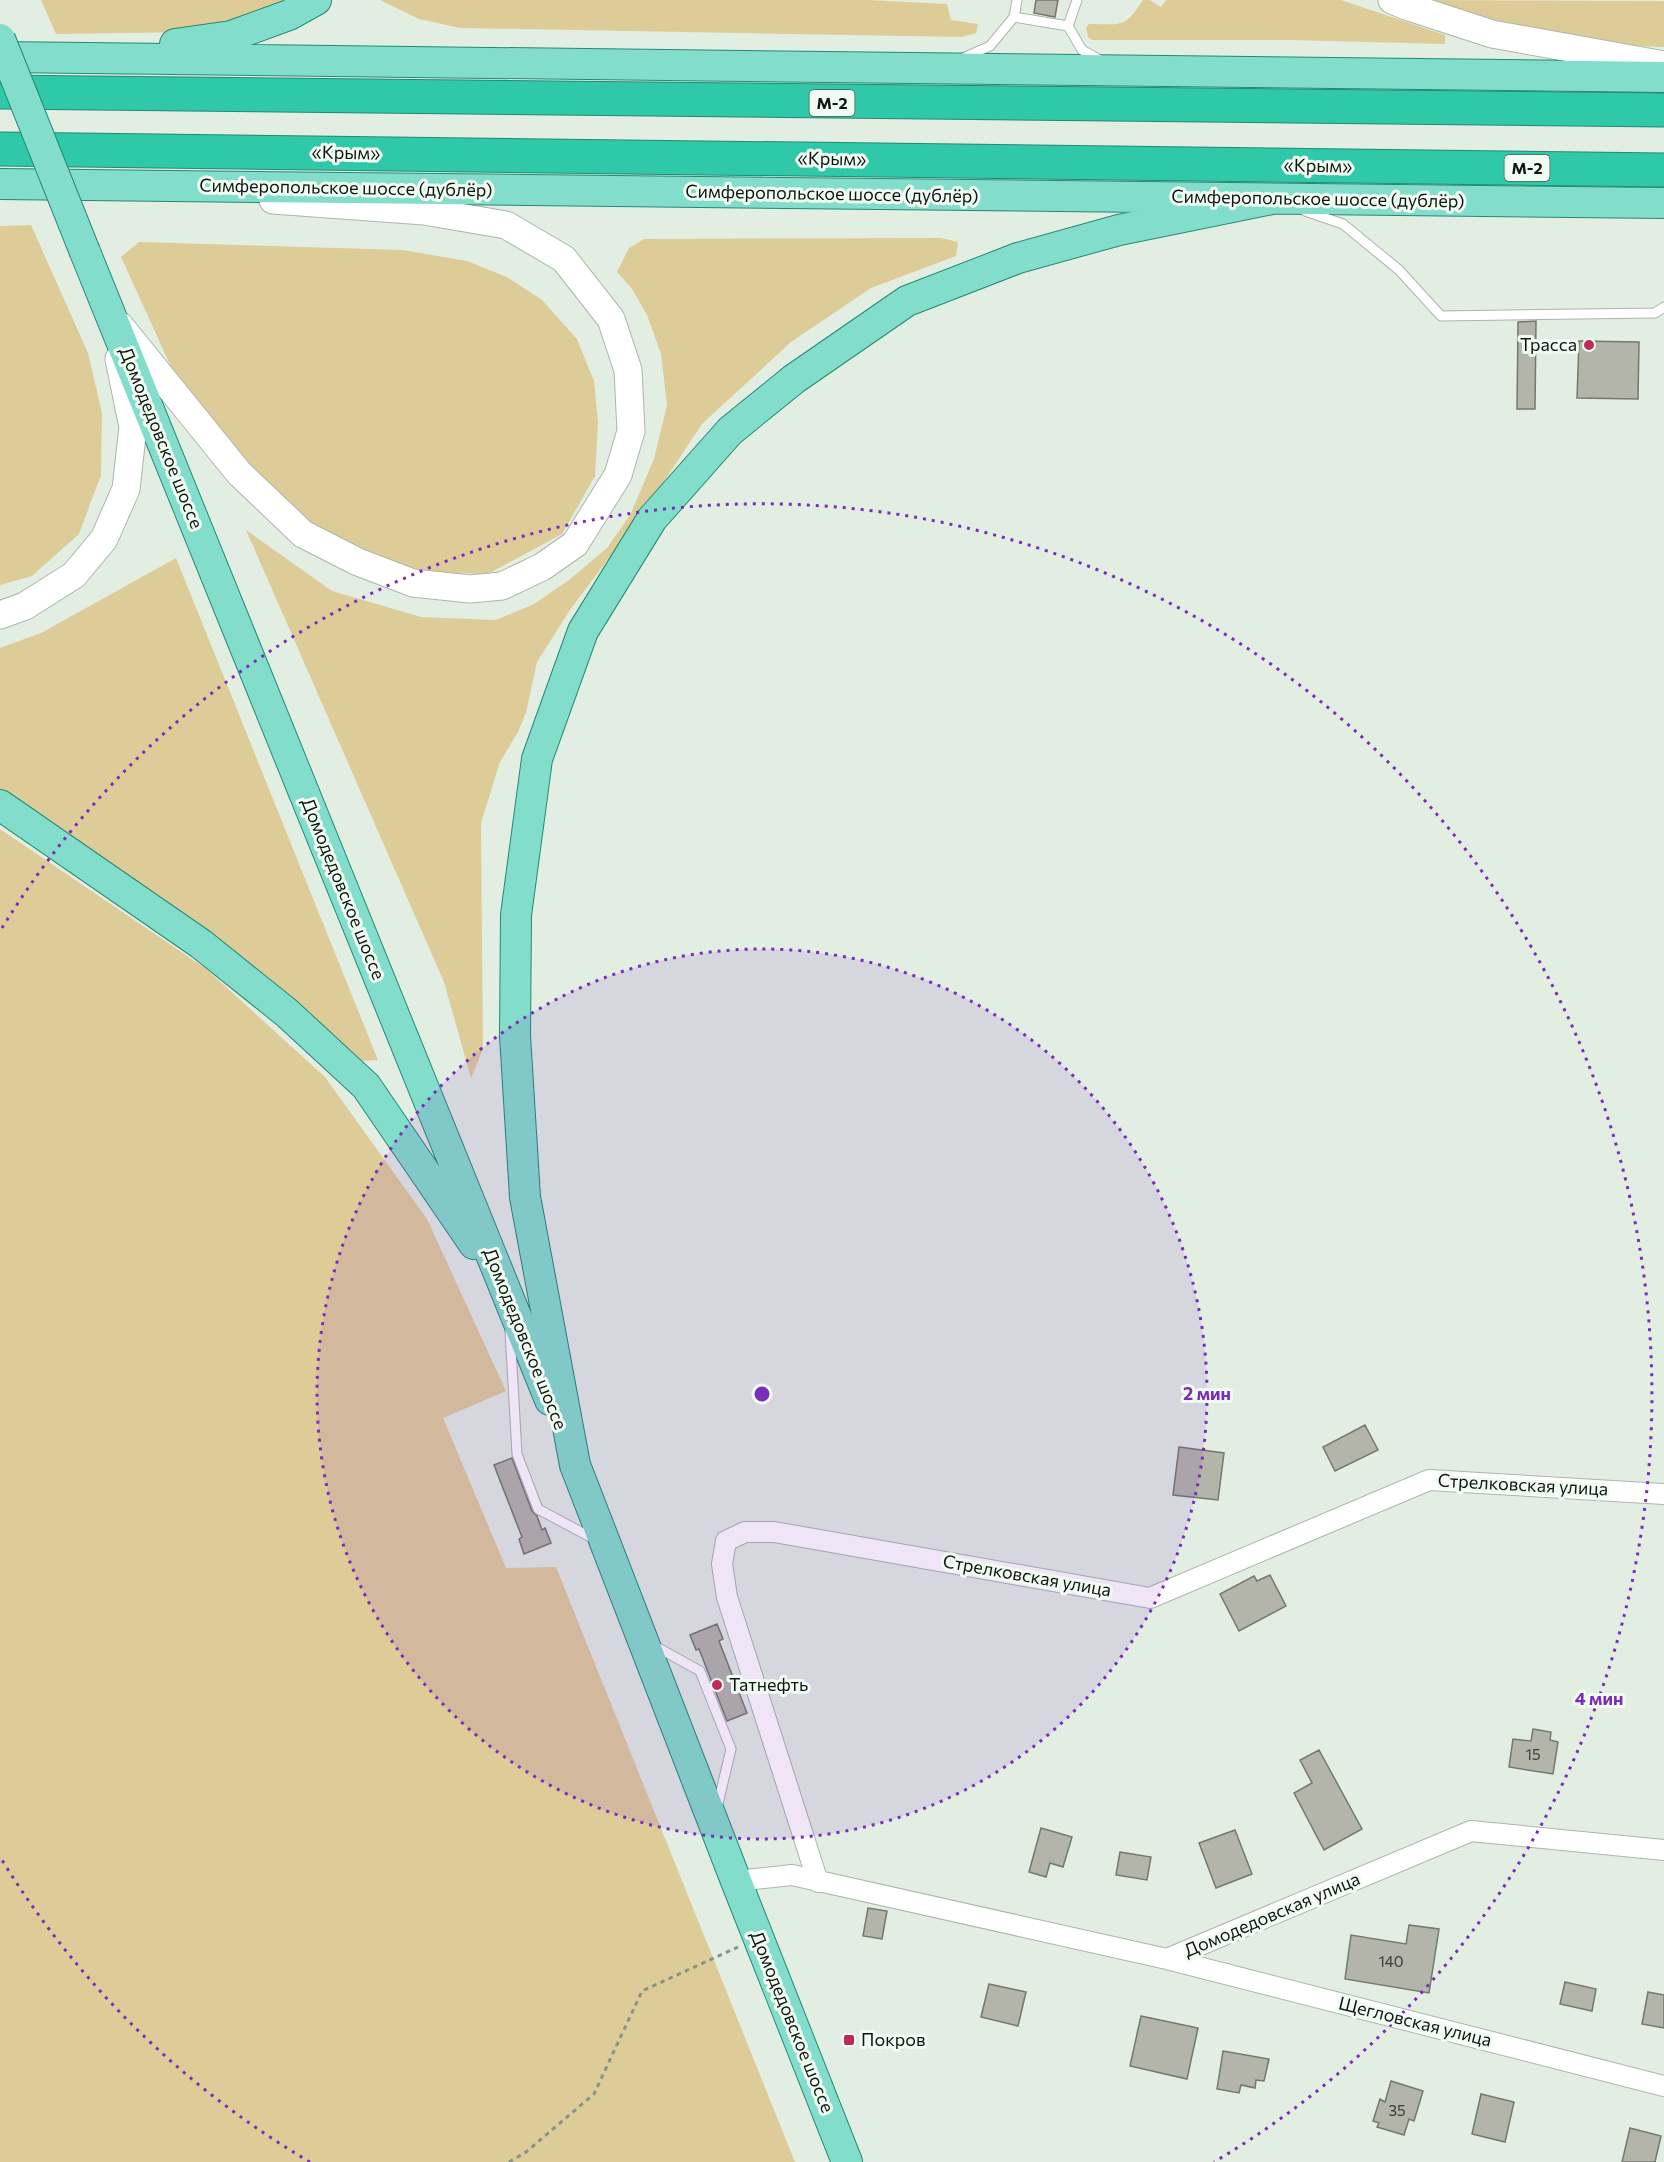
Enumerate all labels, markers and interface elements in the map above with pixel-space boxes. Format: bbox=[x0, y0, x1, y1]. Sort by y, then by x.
road number: М-2 bbox=[810, 90, 854, 116]
street label: «Крым» bbox=[311, 140, 381, 164]
street label: «Крым» bbox=[797, 146, 867, 170]
street label: «Крым» bbox=[1283, 153, 1353, 177]
road number: М-2 bbox=[1504, 155, 1550, 181]
street label: Симферопольское шоссе (дублёр) bbox=[199, 173, 493, 201]
street label: Симферопольское шоссе (дублёр) bbox=[685, 179, 979, 207]
street label: Симферопольское шоссе (дублёр) bbox=[1171, 184, 1465, 212]
place label: Трасса bbox=[1520, 333, 1577, 355]
marker: Трасса bbox=[1582, 338, 1596, 352]
street label: Домодедовское шоссе bbox=[115, 344, 208, 532]
street label: Домодедовское шоссе bbox=[297, 795, 390, 983]
street label: Домодедовское шоссе bbox=[479, 1245, 572, 1433]
text: 2 мин bbox=[1183, 1382, 1231, 1404]
centre of rings bbox=[752, 1384, 772, 1404]
street label: Стрелковская улица bbox=[1437, 1469, 1609, 1499]
street label: Стрелковская улица bbox=[941, 1549, 1113, 1601]
place label: Татнефть bbox=[729, 1673, 808, 1695]
marker: Татнефть bbox=[710, 1678, 724, 1692]
text: 4 мин bbox=[1575, 1687, 1623, 1709]
house number: 15 bbox=[1525, 1745, 1541, 1763]
street label: Домодедовская улица bbox=[1180, 1867, 1363, 1961]
street label: Домодедовское шоссе bbox=[746, 1928, 839, 2116]
house number: 140 bbox=[1378, 1952, 1404, 1970]
street label: Щегловская улица bbox=[1336, 1991, 1494, 2051]
place label: Покров bbox=[861, 2028, 926, 2050]
marker: Покров bbox=[842, 2033, 856, 2047]
house number: 35 bbox=[1388, 2101, 1406, 2119]

